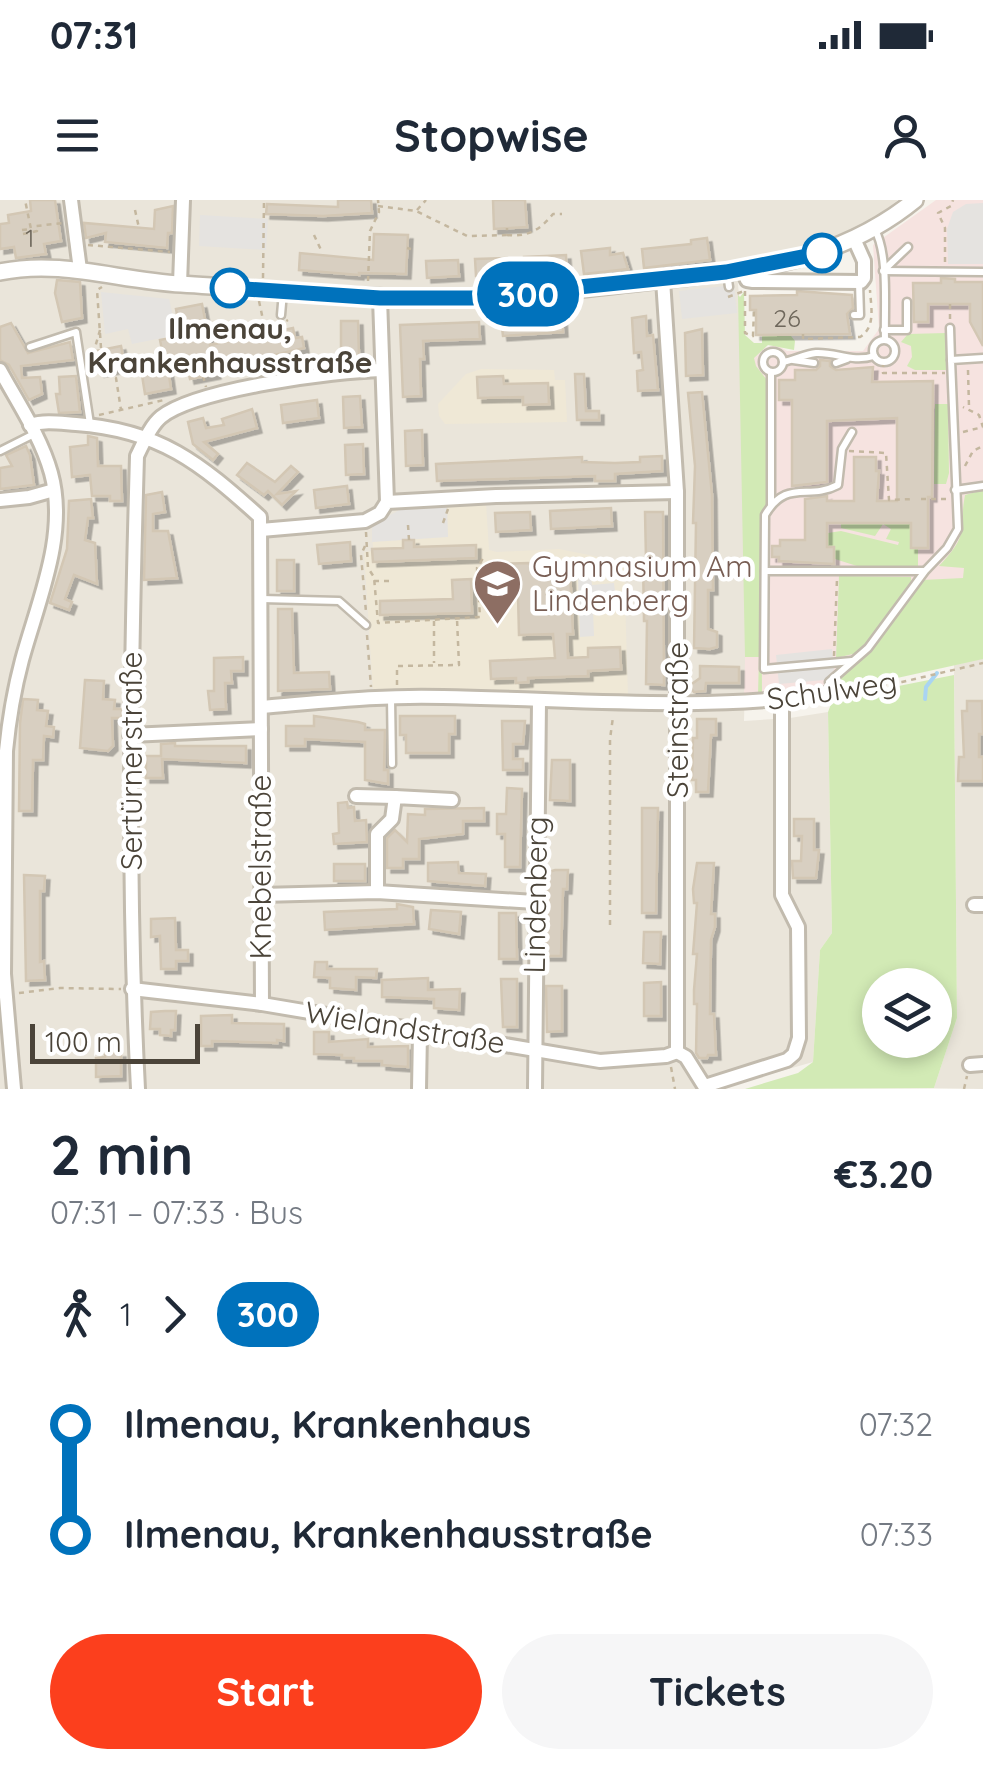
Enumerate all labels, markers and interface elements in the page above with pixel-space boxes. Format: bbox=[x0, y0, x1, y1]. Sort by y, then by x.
text: 07:31 bbox=[50, 11, 138, 59]
text: Stopwise bbox=[394, 107, 589, 163]
icon: menu bbox=[50, 108, 105, 163]
icon: person bbox=[878, 108, 933, 163]
house number: 1 bbox=[25, 222, 35, 253]
unlabelled marker bbox=[803, 234, 841, 272]
line badge: 300 bbox=[470, 262, 586, 326]
marker: Ilmenau, Krankenhausstraße bbox=[211, 269, 249, 307]
text: 300 bbox=[497, 272, 559, 316]
house number: 26 bbox=[773, 302, 801, 333]
place label: Ilmenau, Krankenhausstraße bbox=[88, 309, 372, 381]
place label: Gymnasium Am Lindenberg bbox=[532, 547, 753, 619]
school or university icon: Gymnasium Am Lindenberg bbox=[471, 558, 523, 626]
street label: Steinstraße bbox=[658, 642, 696, 798]
street label: Sertürnerstraße bbox=[112, 652, 150, 870]
street label: Schulweg bbox=[764, 662, 899, 718]
street label: Knebelstraße bbox=[241, 774, 279, 960]
street label: Lindenberg bbox=[515, 816, 555, 974]
map controls bbox=[862, 968, 952, 1058]
button: layers bbox=[862, 968, 952, 1058]
street label: Wielandstraße bbox=[303, 992, 508, 1062]
scale bar bbox=[30, 1019, 200, 1064]
text: 100 m bbox=[45, 1024, 122, 1059]
text: 2 min bbox=[50, 1120, 193, 1189]
text: €3.20 bbox=[834, 1150, 933, 1198]
text: 07:31 – 07:33 · Bus bbox=[50, 1192, 303, 1232]
icon: walk bbox=[50, 1287, 105, 1342]
icon: forward bbox=[147, 1287, 202, 1342]
text: 300 bbox=[237, 1292, 299, 1336]
text: 1 bbox=[120, 1294, 132, 1334]
text: Ilmenau, Krankenhaus bbox=[124, 1400, 531, 1448]
text: 07:32 bbox=[859, 1404, 933, 1444]
text: Ilmenau, Krankenhausstraße bbox=[124, 1510, 653, 1558]
text: 07:33 bbox=[860, 1514, 933, 1554]
button: Start bbox=[50, 1634, 482, 1749]
button: Tickets bbox=[502, 1634, 933, 1749]

